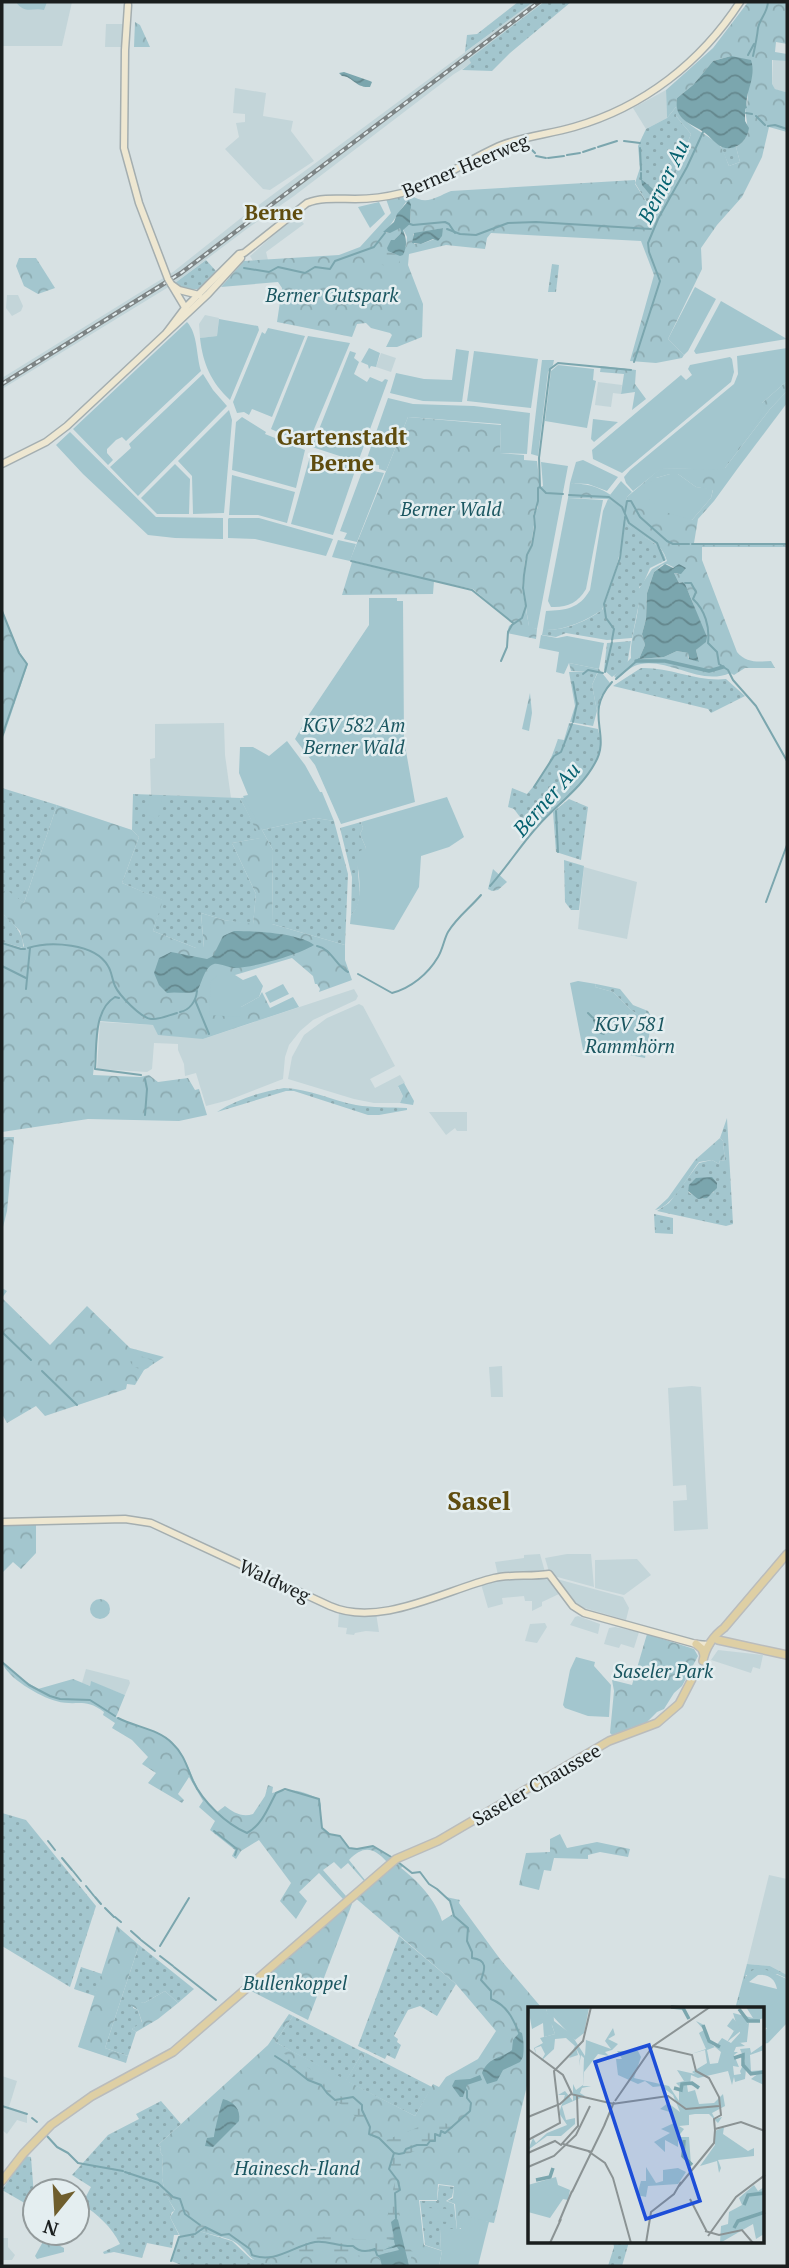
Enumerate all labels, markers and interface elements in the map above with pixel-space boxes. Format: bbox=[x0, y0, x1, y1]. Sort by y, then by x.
street label: Berner Heerweg bbox=[398, 127, 533, 203]
water label: Berner Au bbox=[630, 135, 695, 228]
district label: Berne bbox=[245, 198, 303, 226]
park label: Berner Gutspark bbox=[265, 282, 399, 307]
district label: Gartenstadt Berne bbox=[277, 421, 407, 478]
park label: Berner Wald bbox=[400, 496, 502, 521]
park label: KGV 582 Am Berner Wald bbox=[301, 712, 406, 759]
water label: Berner Au bbox=[505, 756, 586, 843]
park label: KGV 581 Rammhörn bbox=[584, 1011, 675, 1058]
district label: Sasel bbox=[447, 1483, 511, 1517]
street label: Waldweg bbox=[235, 1553, 315, 1608]
park label: Saseler Park bbox=[613, 1658, 714, 1683]
street label: Saseler Chaussee bbox=[467, 1737, 605, 1831]
park label: Bullenkoppel bbox=[242, 1970, 348, 1995]
inset map bbox=[528, 2007, 764, 2244]
park label: Hainesch-Iland bbox=[233, 2155, 360, 2180]
north arrow bbox=[21, 2177, 91, 2247]
text: N bbox=[39, 2214, 61, 2243]

